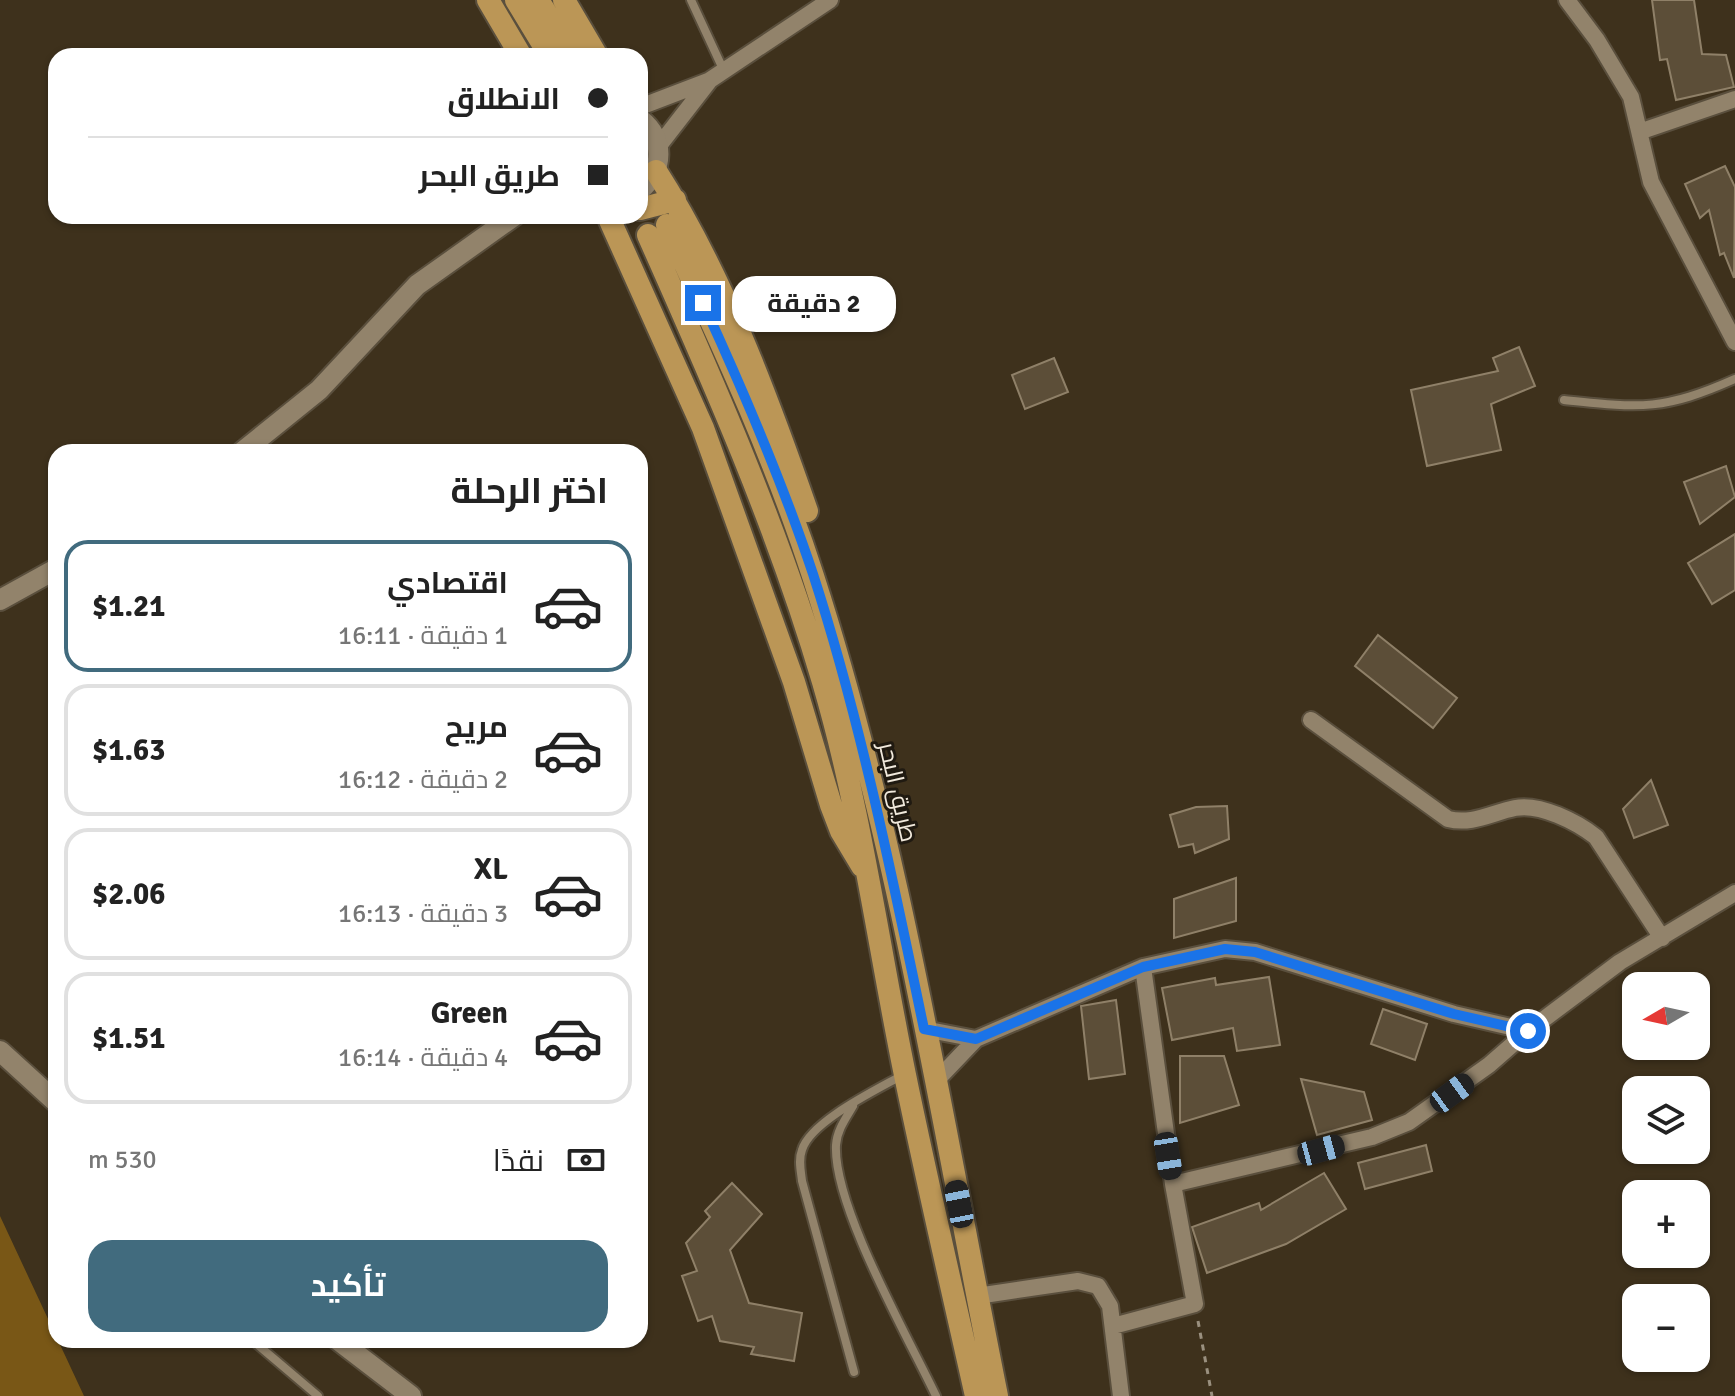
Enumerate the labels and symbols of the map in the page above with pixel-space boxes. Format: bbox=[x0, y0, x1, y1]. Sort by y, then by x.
callout: 2 دقيقة bbox=[731, 275, 895, 331]
route end bbox=[685, 285, 721, 321]
street label: طريق البحر bbox=[871, 737, 924, 845]
north arrow bbox=[1622, 972, 1710, 1060]
route start bbox=[1510, 1013, 1546, 1049]
car bbox=[1426, 1069, 1478, 1117]
car bbox=[1152, 1130, 1184, 1182]
car bbox=[1295, 1132, 1347, 1168]
car bbox=[943, 1178, 975, 1230]

